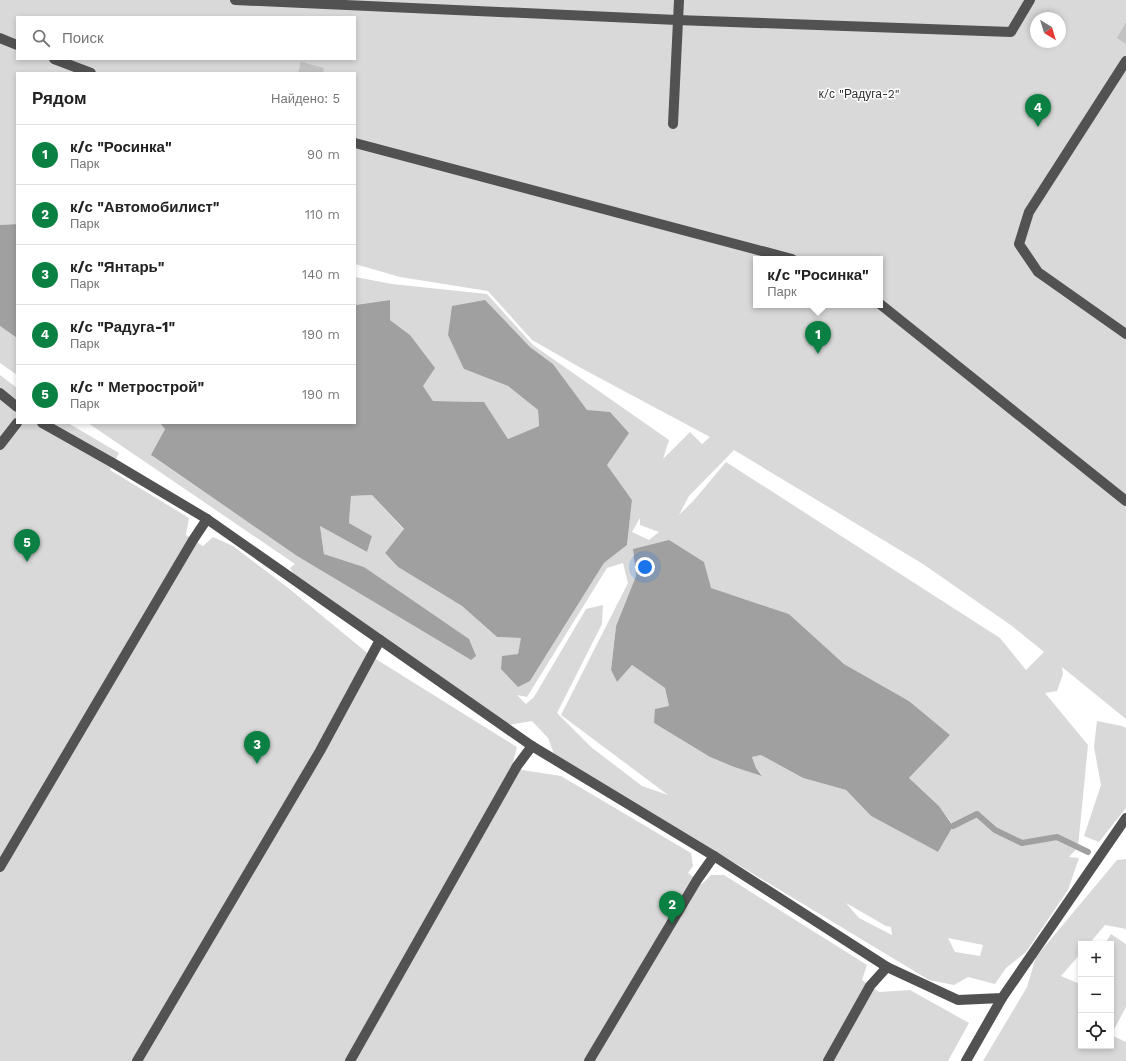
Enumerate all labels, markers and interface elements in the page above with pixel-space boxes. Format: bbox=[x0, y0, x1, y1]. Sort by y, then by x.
north arrow bbox=[1030, 12, 1066, 48]
search box bbox=[16, 16, 356, 60]
icon: search bbox=[30, 27, 52, 49]
text: Поиск bbox=[62, 29, 104, 47]
park label: к/с "Радуга-2" bbox=[819, 87, 900, 101]
text: Рядом bbox=[32, 88, 87, 108]
text: Найдено: 5 bbox=[271, 91, 340, 106]
pin: 4 bbox=[1025, 94, 1051, 127]
text: к/с "Росинка" bbox=[70, 138, 172, 156]
text: 1 bbox=[42, 147, 48, 162]
text: 90 m bbox=[307, 147, 340, 162]
text: Парк bbox=[70, 156, 100, 171]
text: к/с "Автомобилист" bbox=[70, 198, 220, 216]
text: 2 bbox=[41, 207, 49, 222]
text: 110 m bbox=[305, 207, 340, 222]
text: Парк bbox=[70, 216, 100, 231]
popup bbox=[753, 256, 883, 308]
text: к/с "Янтарь" bbox=[70, 258, 164, 276]
text: к/с "Росинка" bbox=[767, 266, 869, 284]
text: 3 bbox=[41, 267, 49, 282]
text: 140 m bbox=[302, 267, 340, 282]
text: Парк bbox=[70, 276, 100, 291]
text: Парк bbox=[767, 284, 797, 299]
text: к/с "Радуга-1" bbox=[70, 318, 175, 336]
pin: 1 bbox=[805, 321, 831, 354]
text: 4 bbox=[41, 327, 49, 342]
text: 190 m bbox=[302, 327, 340, 342]
text: Парк bbox=[70, 336, 100, 351]
text: к/с " Метрострой" bbox=[70, 378, 204, 396]
text: 5 bbox=[41, 387, 49, 402]
text: 190 m bbox=[302, 387, 340, 402]
text: Парк bbox=[70, 396, 100, 411]
pin: 5 bbox=[14, 529, 40, 562]
your location bbox=[635, 557, 655, 577]
pin: 3 bbox=[244, 731, 270, 764]
pin: 2 bbox=[659, 891, 685, 924]
map controls bbox=[1078, 941, 1114, 1049]
button: + bbox=[1078, 941, 1114, 977]
button: − bbox=[1078, 977, 1114, 1013]
button: locate bbox=[1078, 1013, 1114, 1049]

